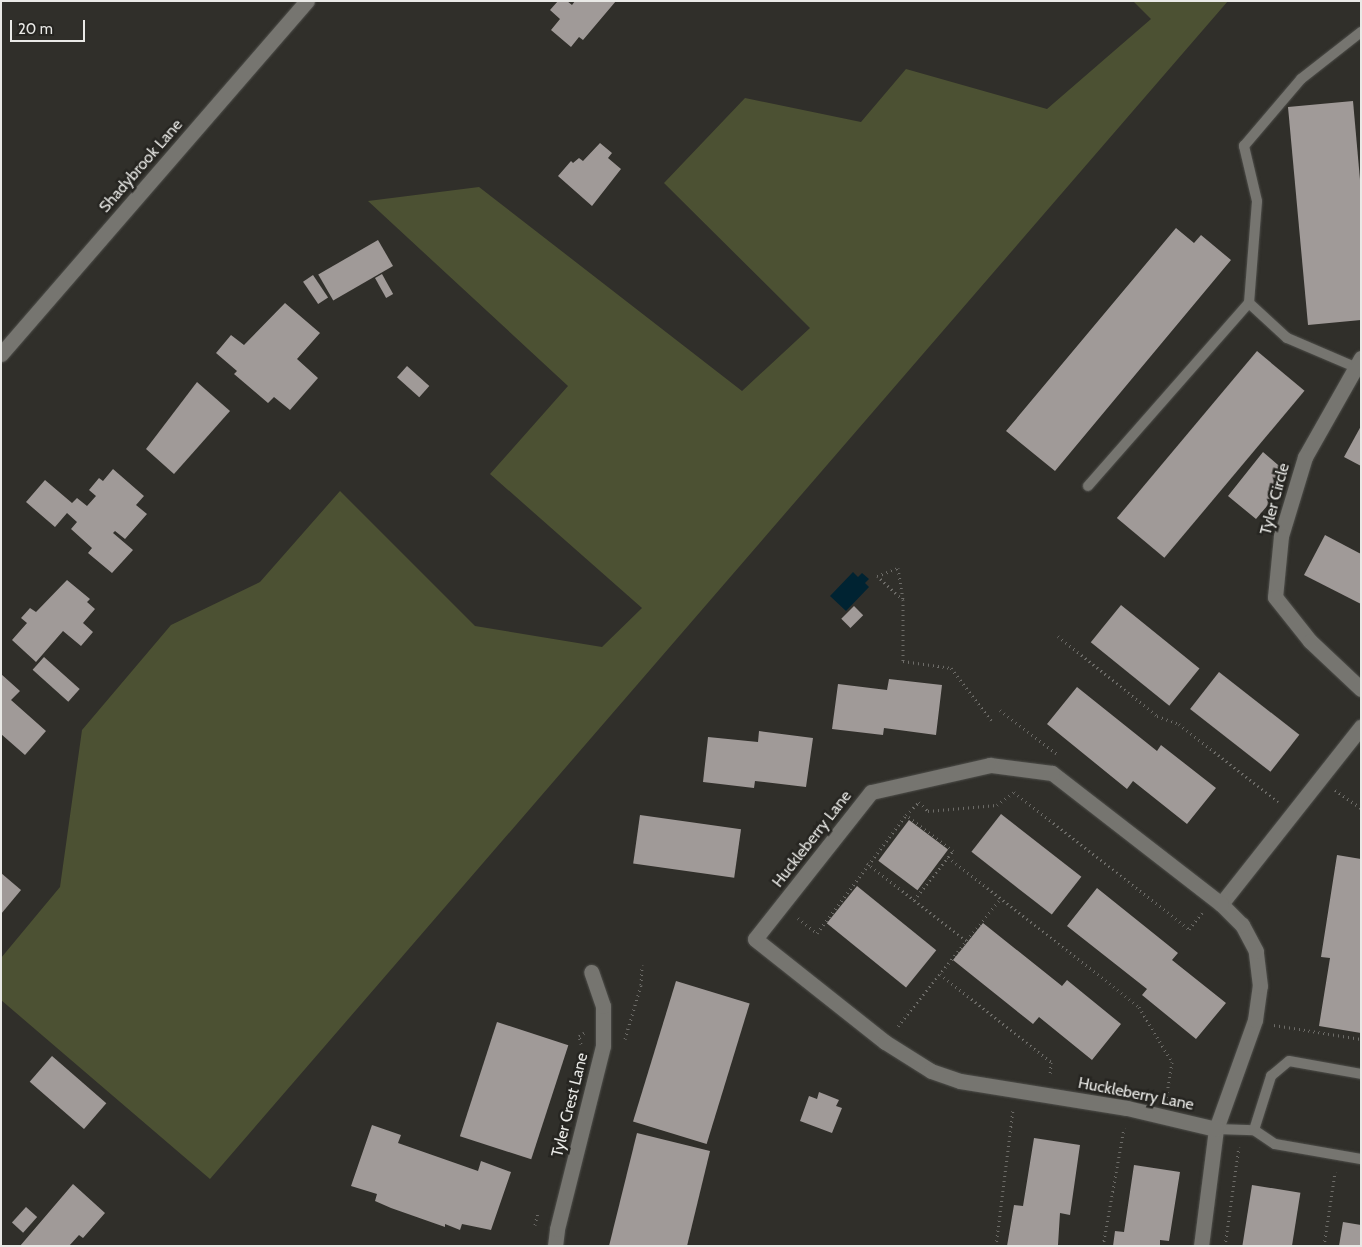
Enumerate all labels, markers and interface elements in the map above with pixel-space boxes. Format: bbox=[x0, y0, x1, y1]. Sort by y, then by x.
scale bar bbox=[12, 10, 88, 42]
text: 20 m bbox=[18, 20, 53, 38]
street label: Shadybrook Lane bbox=[95, 115, 187, 217]
street label: Tyler Circle bbox=[1256, 461, 1294, 537]
street label: Huckleberry Lane bbox=[768, 787, 856, 891]
street label: Tyler Crest Lane bbox=[548, 1051, 592, 1159]
street label: Huckleberry Lane bbox=[1076, 1073, 1196, 1115]

